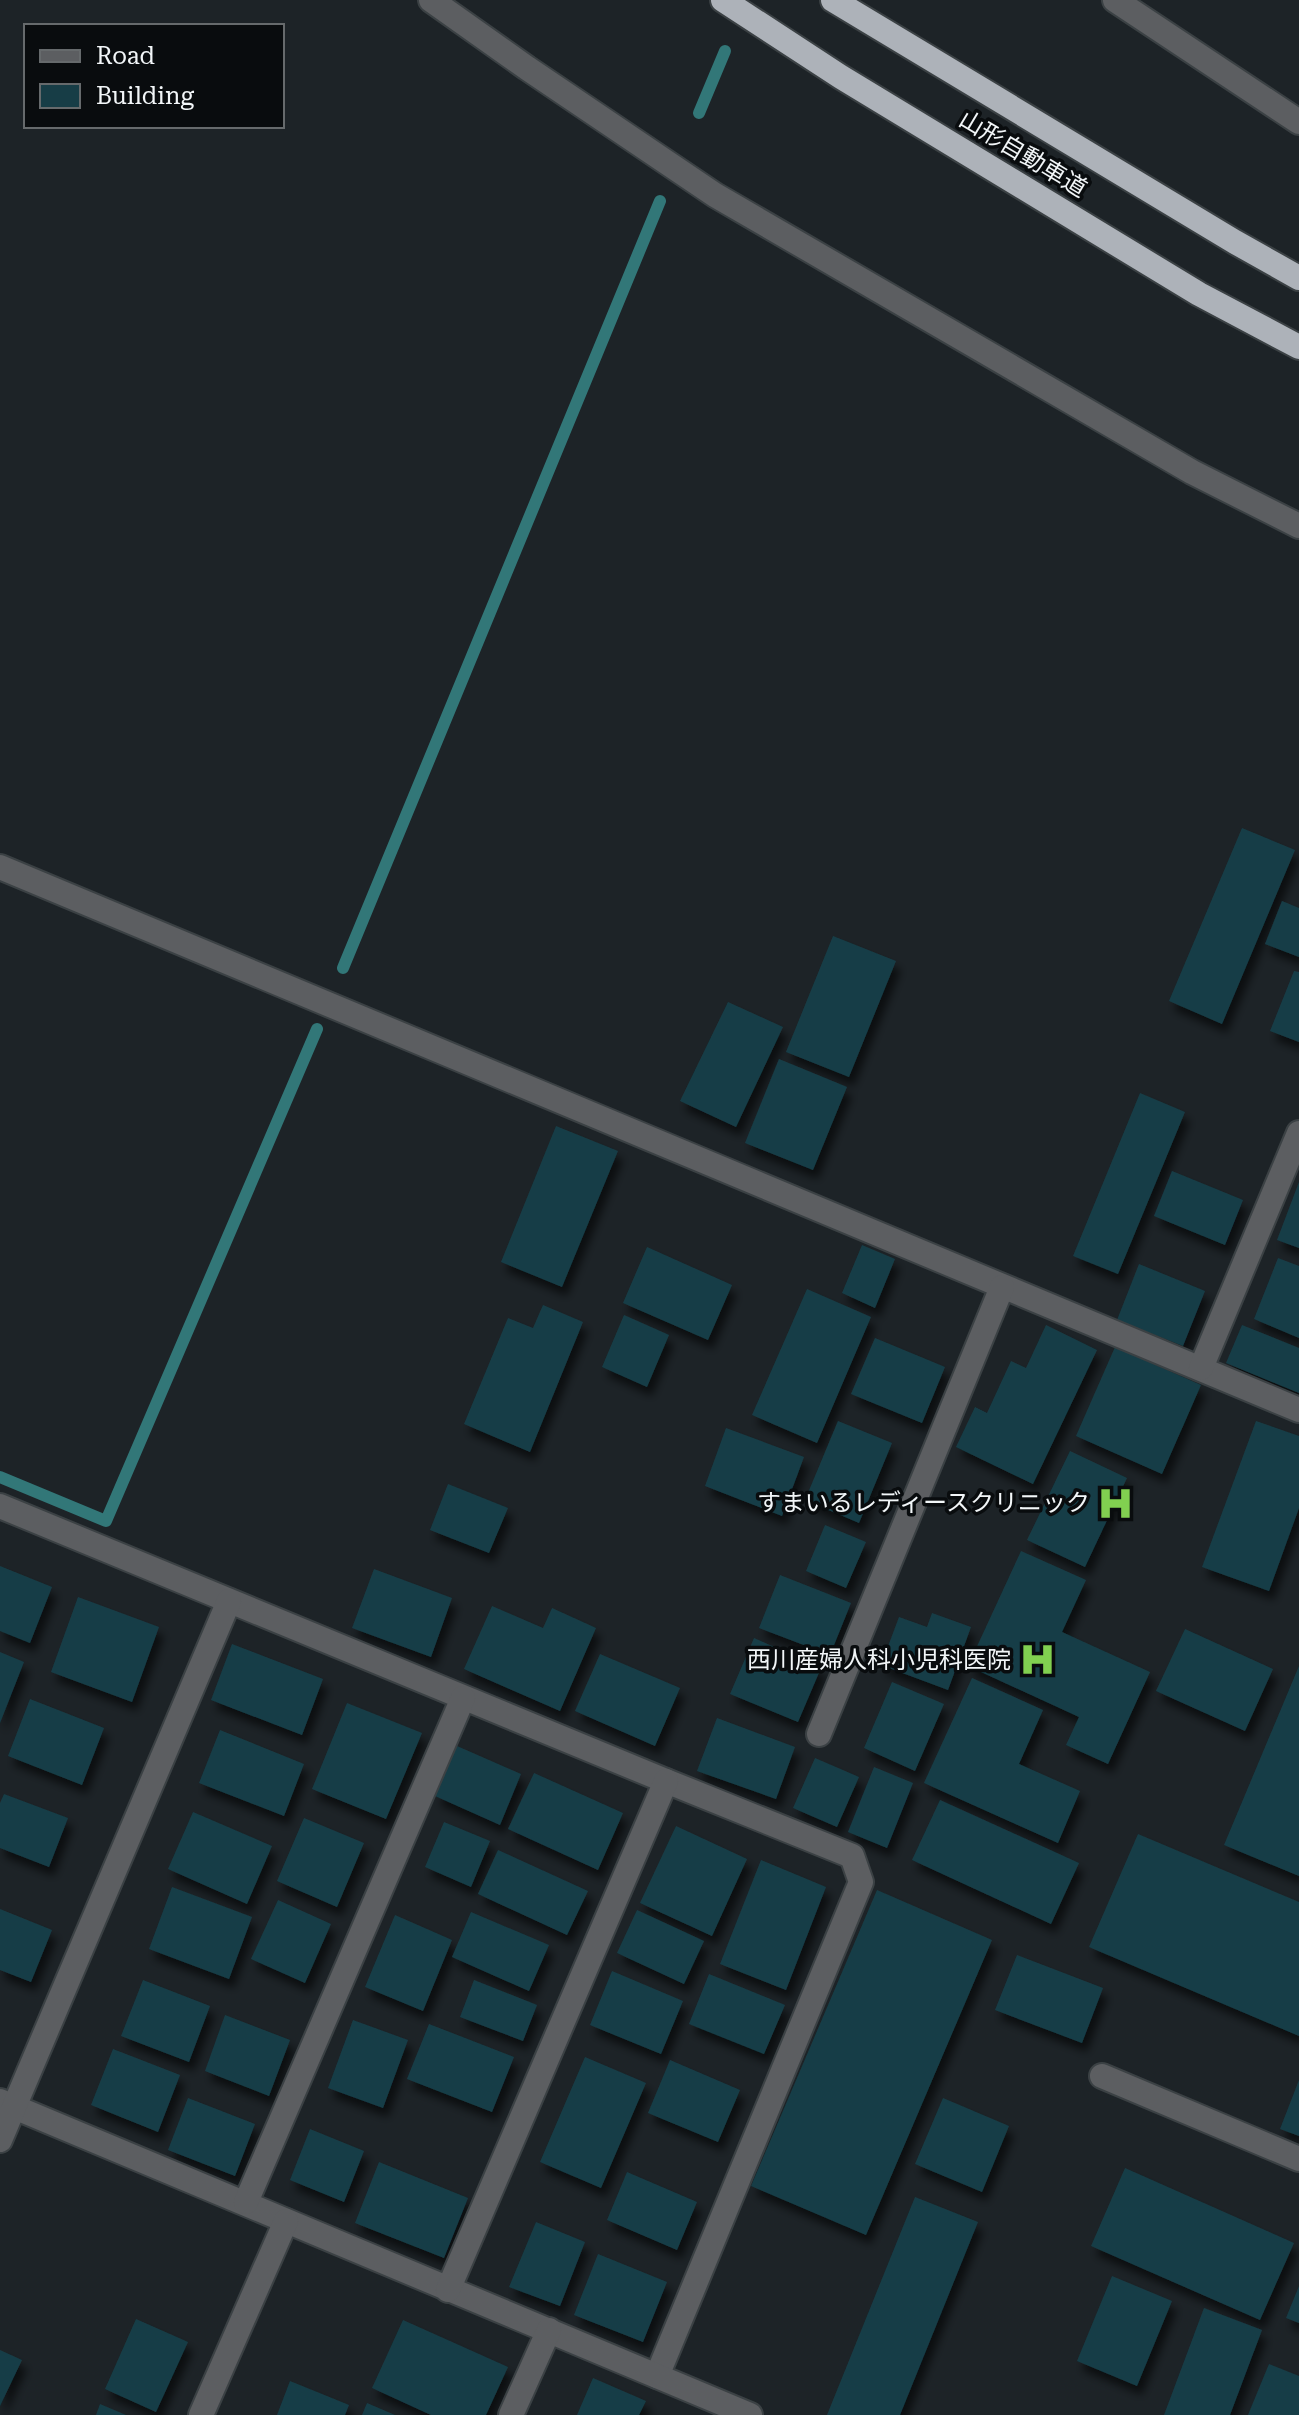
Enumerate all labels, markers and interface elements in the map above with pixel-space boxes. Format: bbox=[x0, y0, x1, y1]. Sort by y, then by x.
legend bbox=[24, 24, 284, 128]
text: Road bbox=[96, 42, 155, 70]
text: Building bbox=[96, 82, 194, 110]
street label: 山形自動車道 bbox=[954, 105, 1092, 203]
hospital icon: すまいるレディースクリニック bbox=[1097, 1484, 1135, 1522]
place label: すまいるレディースクリニック bbox=[757, 1489, 1090, 1517]
hospital icon: 西川産婦人科小児科医院 bbox=[1018, 1641, 1056, 1679]
place label: 西川産婦人科小児科医院 bbox=[747, 1646, 1011, 1674]

